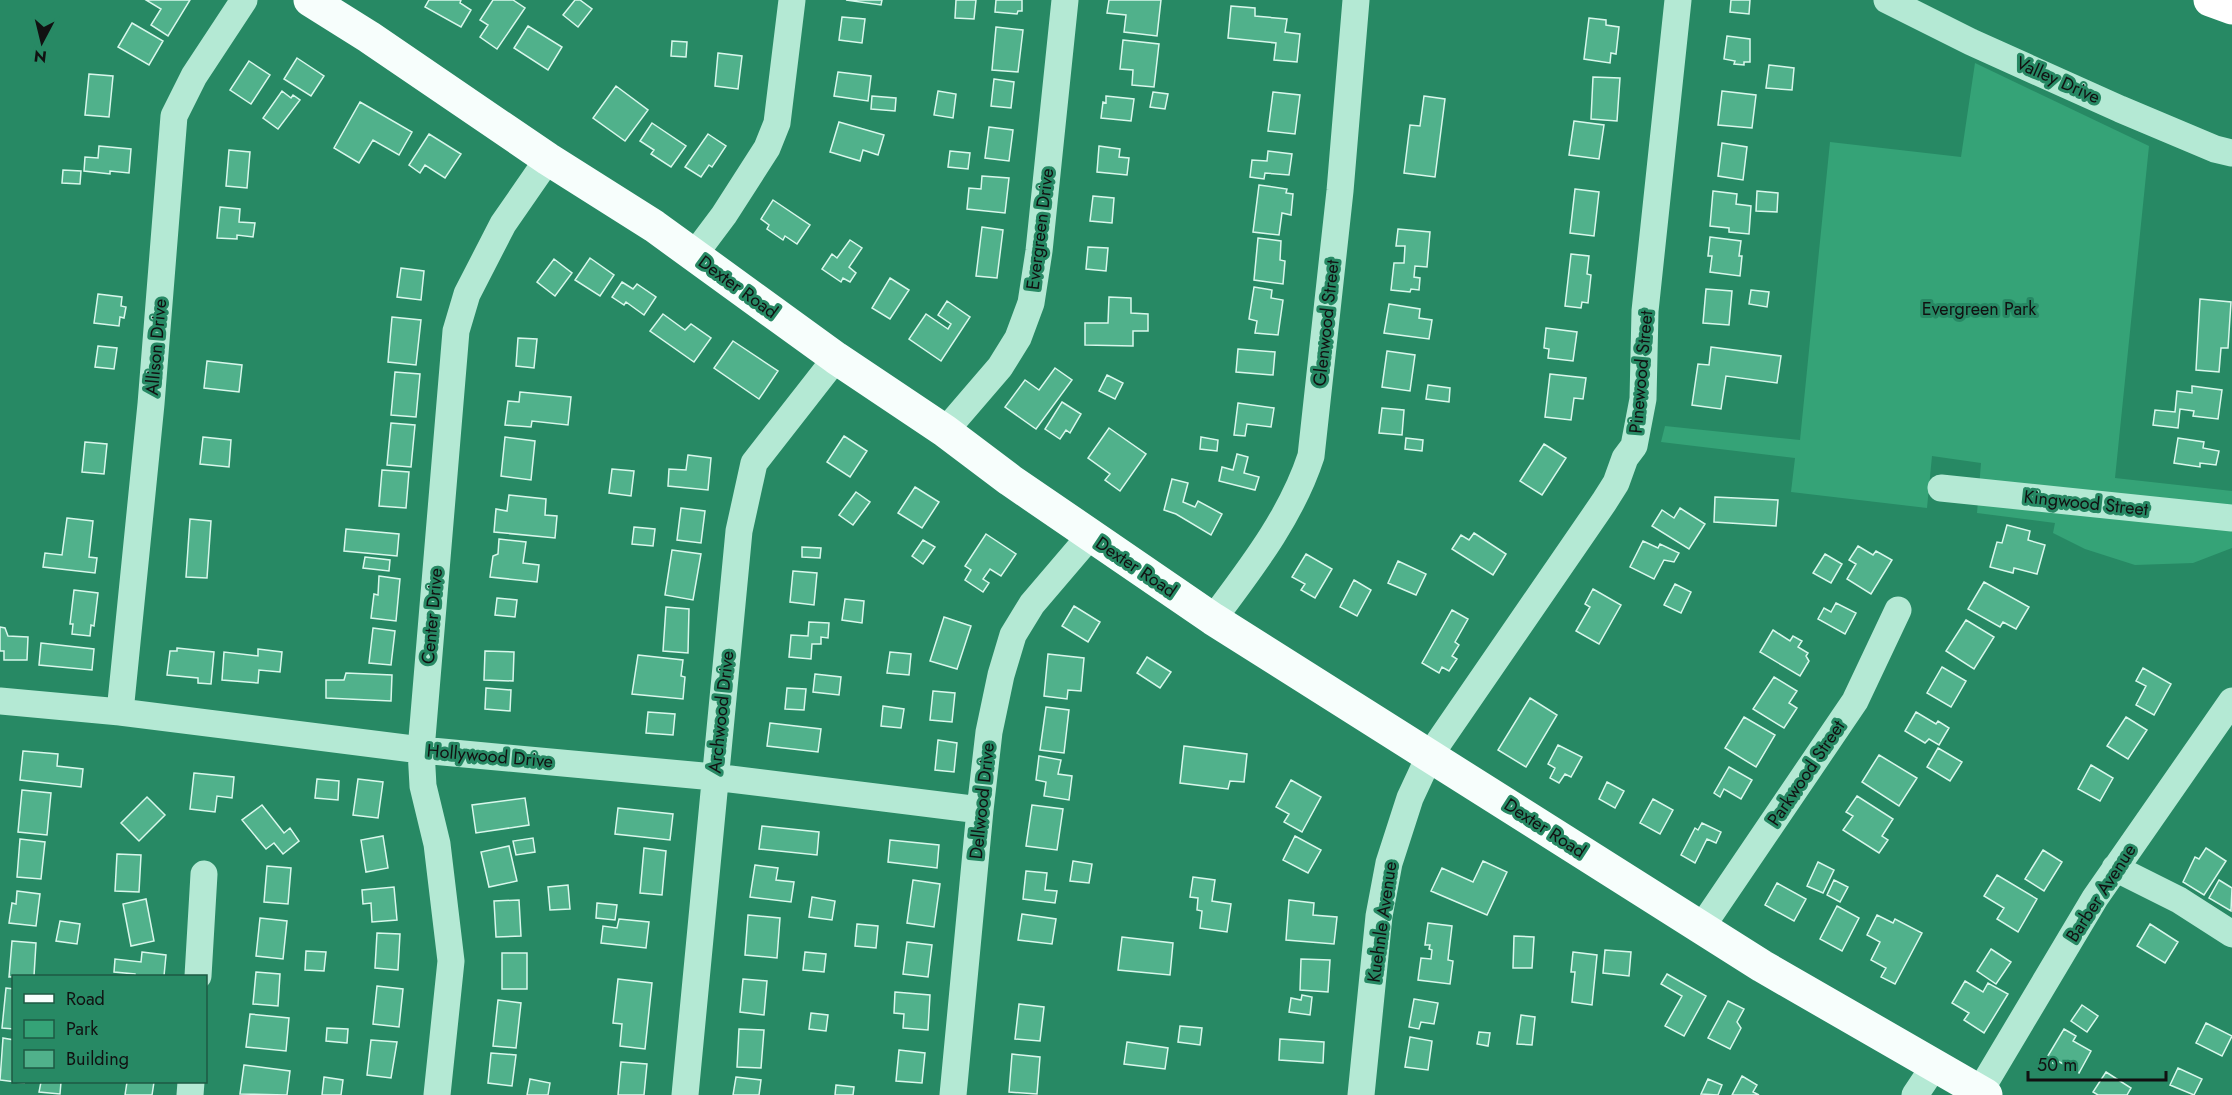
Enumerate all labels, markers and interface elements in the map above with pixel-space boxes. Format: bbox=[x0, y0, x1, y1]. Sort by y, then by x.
north arrow bbox=[12, 12, 72, 72]
text: N bbox=[33, 44, 48, 69]
street label: Valley Drive bbox=[2012, 50, 2104, 110]
street label: Evergreen Drive bbox=[1020, 167, 1060, 291]
street label: Dexter Road bbox=[693, 249, 783, 325]
street label: Glenwood Street bbox=[1306, 258, 1346, 387]
park label: Evergreen Park bbox=[1922, 296, 2036, 322]
street label: Allison Drive bbox=[139, 298, 173, 396]
street label: Pinewood Street bbox=[1623, 309, 1659, 435]
street label: Kingwood Street bbox=[2023, 484, 2150, 523]
street label: Dexter Road bbox=[1090, 530, 1182, 604]
street label: Center Drive bbox=[415, 567, 449, 665]
street label: Archwood Drive bbox=[702, 649, 740, 775]
street label: Parkwood Street bbox=[1761, 714, 1851, 831]
street label: Hollywood Drive bbox=[426, 738, 554, 774]
street label: Dellwood Drive bbox=[963, 741, 1001, 861]
street label: Dexter Road bbox=[1499, 792, 1591, 864]
street label: Barber Avenue bbox=[2060, 839, 2142, 947]
street label: Kuehnle Avenue bbox=[1361, 860, 1403, 984]
legend bbox=[12, 975, 207, 1083]
text: Road bbox=[66, 986, 105, 1012]
text: Park bbox=[66, 1016, 98, 1042]
scale bar bbox=[2028, 1044, 2166, 1082]
text: Building bbox=[66, 1046, 129, 1072]
text: 50 m bbox=[2037, 1052, 2077, 1078]

